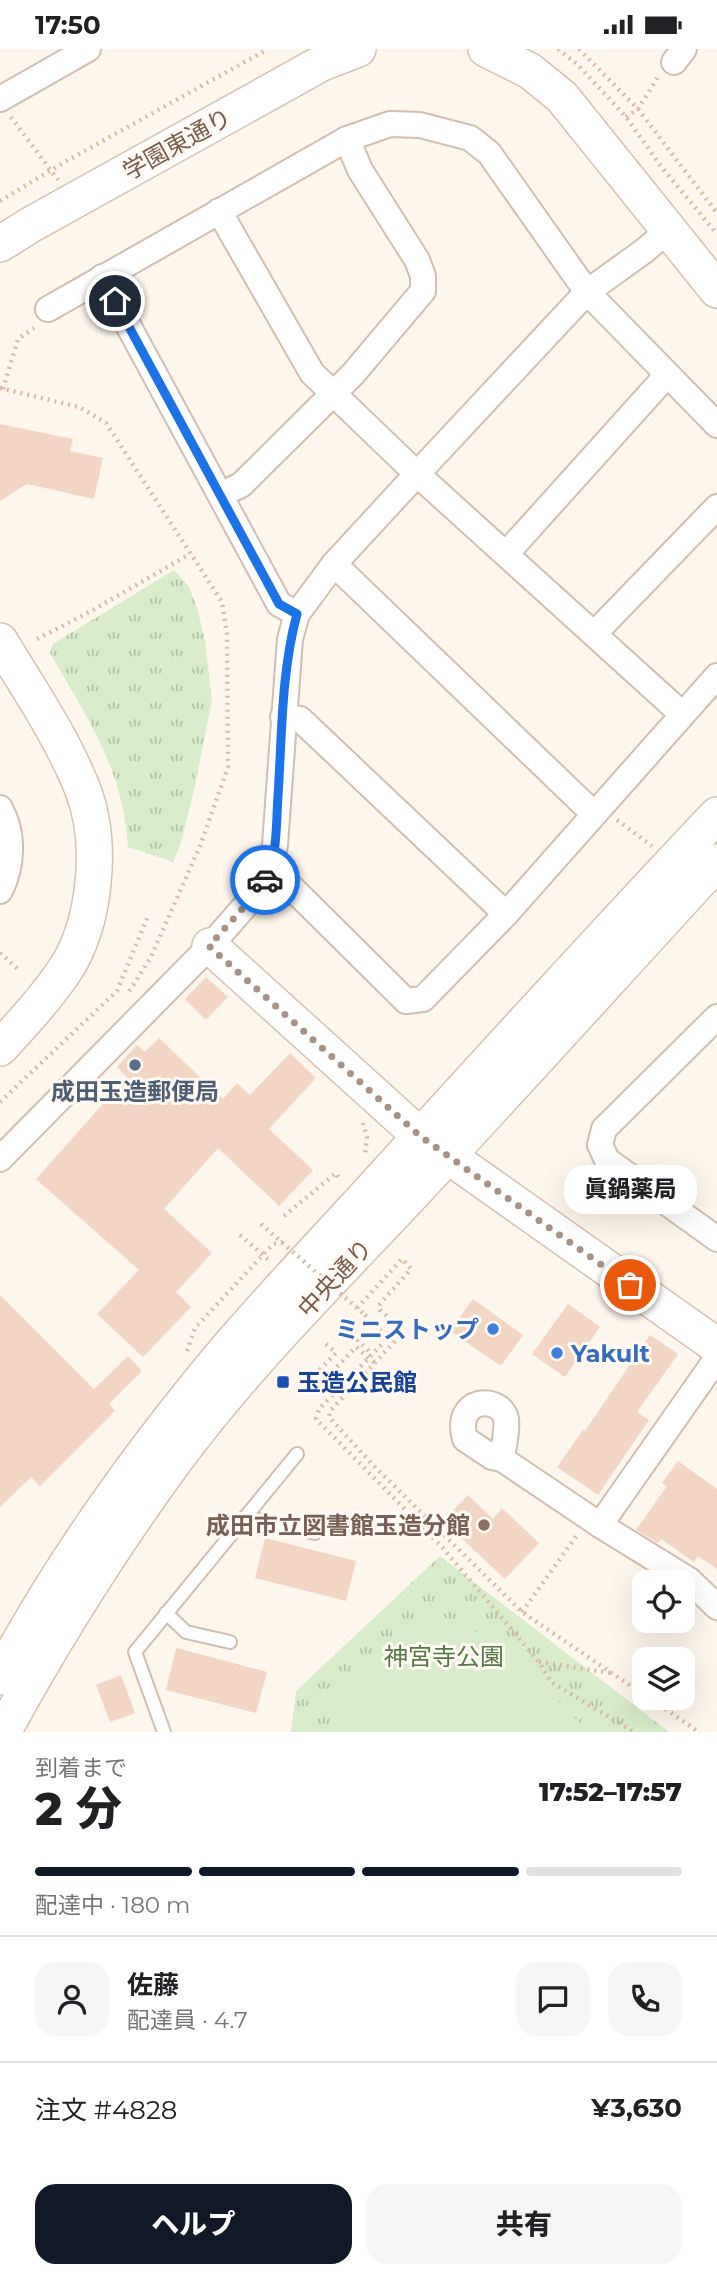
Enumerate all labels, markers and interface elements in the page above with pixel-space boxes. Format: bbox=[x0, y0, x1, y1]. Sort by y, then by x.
text: 17:50 bbox=[35, 9, 101, 41]
street label: 学園東通り bbox=[117, 102, 237, 186]
pin bbox=[85, 271, 145, 331]
icon: home bbox=[96, 282, 134, 320]
courier bbox=[230, 845, 300, 915]
icon: car bbox=[246, 861, 284, 899]
marker: 成田玉造郵便局 bbox=[127, 1057, 143, 1073]
place label: 成田玉造郵便局 bbox=[51, 1077, 219, 1106]
callout: 眞鍋薬局 bbox=[564, 1166, 696, 1215]
text: 眞鍋薬局 bbox=[585, 1175, 677, 1203]
street label: 中央通り bbox=[292, 1233, 378, 1323]
pin bbox=[600, 1255, 660, 1315]
icon: bag bbox=[611, 1266, 649, 1304]
place label: ミニストップ bbox=[335, 1315, 479, 1344]
marker: ミニストップ bbox=[485, 1321, 501, 1337]
place label: Yakult bbox=[570, 1339, 651, 1368]
marker: Yakult bbox=[549, 1345, 565, 1361]
place label: 玉造公民館 bbox=[297, 1368, 417, 1397]
marker: 玉造公民館 bbox=[275, 1374, 291, 1390]
place label: 成田市立図書館玉造分館 bbox=[206, 1511, 470, 1540]
marker: 成田市立図書館玉造分館 bbox=[476, 1517, 492, 1533]
map controls bbox=[632, 1570, 695, 1710]
button: locate bbox=[632, 1570, 695, 1633]
park label: 神宮寺公園 bbox=[384, 1642, 504, 1671]
button: layers bbox=[632, 1647, 695, 1710]
text: 到着まで bbox=[35, 1754, 127, 1782]
text: 17:52–17:57 bbox=[539, 1776, 682, 1808]
text: 2 分 bbox=[35, 1780, 122, 1837]
text: 配達中 · 180 m bbox=[35, 1891, 190, 1919]
button: person bbox=[35, 1962, 109, 2036]
button: chat bbox=[516, 1962, 590, 2036]
button: phone bbox=[608, 1962, 682, 2036]
text: 佐藤 bbox=[127, 1969, 179, 2001]
text: 配達員 · 4.7 bbox=[127, 2006, 248, 2034]
text: ¥3,630 bbox=[591, 2092, 682, 2124]
text: 注文 #4828 bbox=[35, 2094, 177, 2126]
button: ヘルプ bbox=[35, 2184, 352, 2264]
button: 共有 bbox=[366, 2184, 682, 2264]

